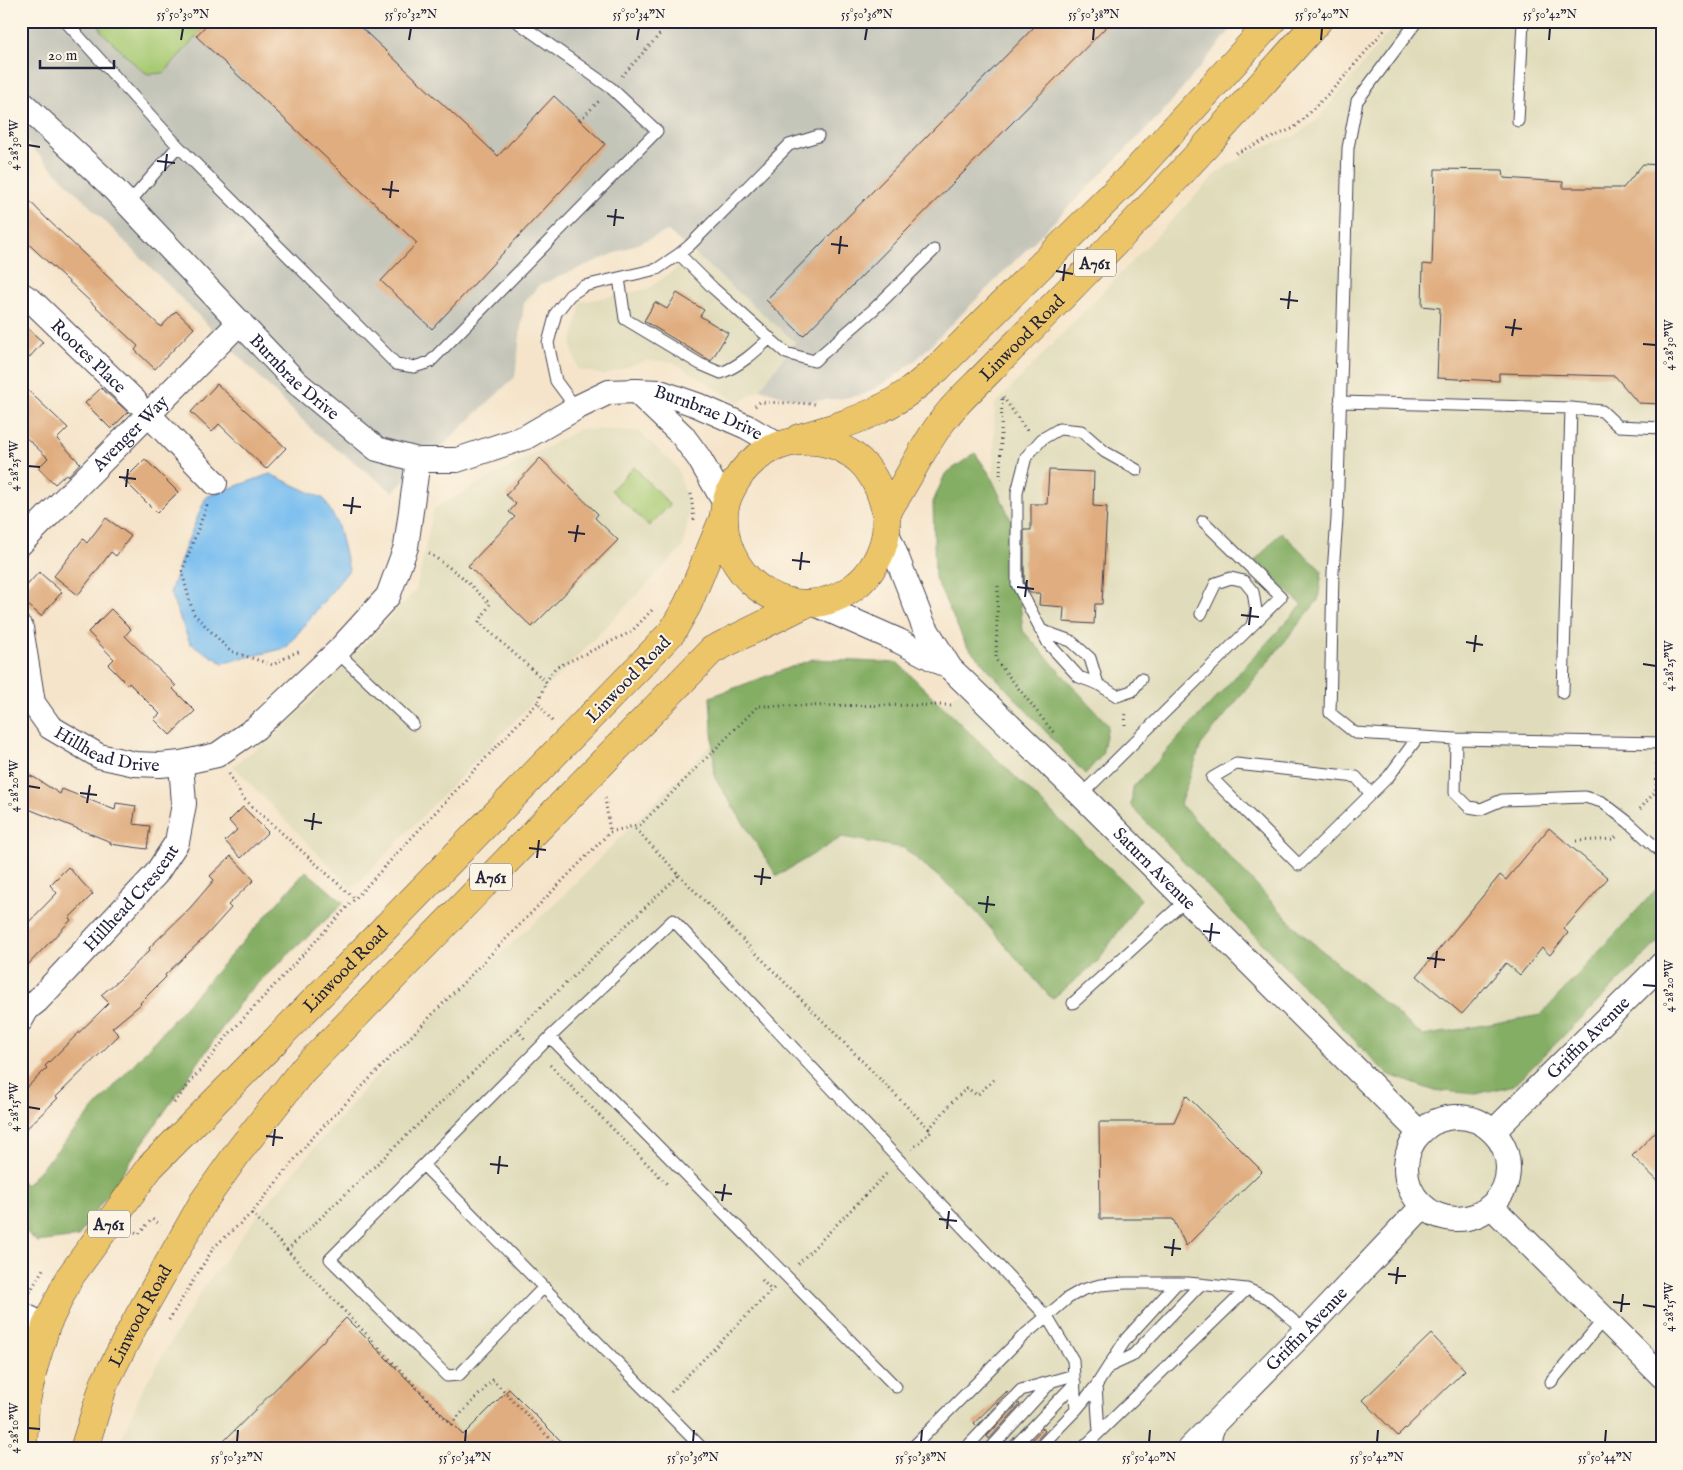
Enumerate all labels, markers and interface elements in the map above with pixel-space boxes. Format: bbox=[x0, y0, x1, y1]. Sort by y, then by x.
text: 55°50'30"N bbox=[157, 7, 210, 22]
text: 55°50'32"N bbox=[385, 7, 438, 22]
text: 55°50'34"N bbox=[613, 7, 666, 22]
text: 55°50'36"N bbox=[841, 7, 894, 22]
text: 55°50'38"N bbox=[1068, 7, 1120, 22]
text: 55°50'40"N bbox=[1295, 7, 1350, 22]
text: 55°50'42"N bbox=[1523, 7, 1578, 22]
scale bar bbox=[40, 38, 114, 70]
text: 20 m bbox=[48, 46, 78, 65]
text: 4°28'30"W bbox=[7, 119, 22, 171]
road number: A761 bbox=[1074, 250, 1116, 276]
street label: Linwood Road bbox=[975, 290, 1071, 387]
street label: Rootes Place bbox=[45, 315, 130, 399]
text: 4°28'30"W bbox=[1662, 319, 1677, 371]
street label: Burnbrae Drive bbox=[244, 330, 343, 426]
street label: Burnbrae Drive bbox=[651, 381, 766, 447]
street label: Avenger Way bbox=[88, 391, 174, 478]
text: 4°28'25"W bbox=[7, 440, 22, 491]
street label: Linwood Road bbox=[582, 631, 677, 728]
text: 4°28'25"W bbox=[1662, 640, 1677, 691]
street label: Hillhead Drive bbox=[49, 722, 160, 778]
text: 4°28'20"W bbox=[7, 759, 22, 812]
street label: Saturn Avenue bbox=[1107, 823, 1200, 916]
street label: Hillhead Crescent bbox=[79, 841, 185, 957]
road number: A761 bbox=[470, 864, 512, 890]
street label: Linwood Road bbox=[299, 921, 394, 1018]
text: 4°28'20"W bbox=[1662, 959, 1677, 1012]
street label: Griffin Avenue bbox=[1543, 992, 1636, 1085]
text: 4°28'15"W bbox=[7, 1082, 22, 1132]
road number: A761 bbox=[88, 1210, 130, 1238]
street label: Linwood Road bbox=[105, 1261, 178, 1371]
text: 4°28'15"W bbox=[1662, 1282, 1677, 1332]
street label: Griffin Avenue bbox=[1262, 1283, 1353, 1377]
text: 4°28'10"W bbox=[7, 1402, 22, 1454]
text: 55°50'32"N bbox=[211, 1450, 264, 1465]
text: 55°50'34"N bbox=[439, 1450, 492, 1465]
text: 55°50'36"N bbox=[667, 1450, 720, 1465]
text: 55°50'38"N bbox=[895, 1450, 947, 1465]
text: 55°50'40"N bbox=[1122, 1450, 1177, 1465]
text: 55°50'42"N bbox=[1350, 1450, 1405, 1465]
text: 55°50'44"N bbox=[1578, 1450, 1633, 1465]

